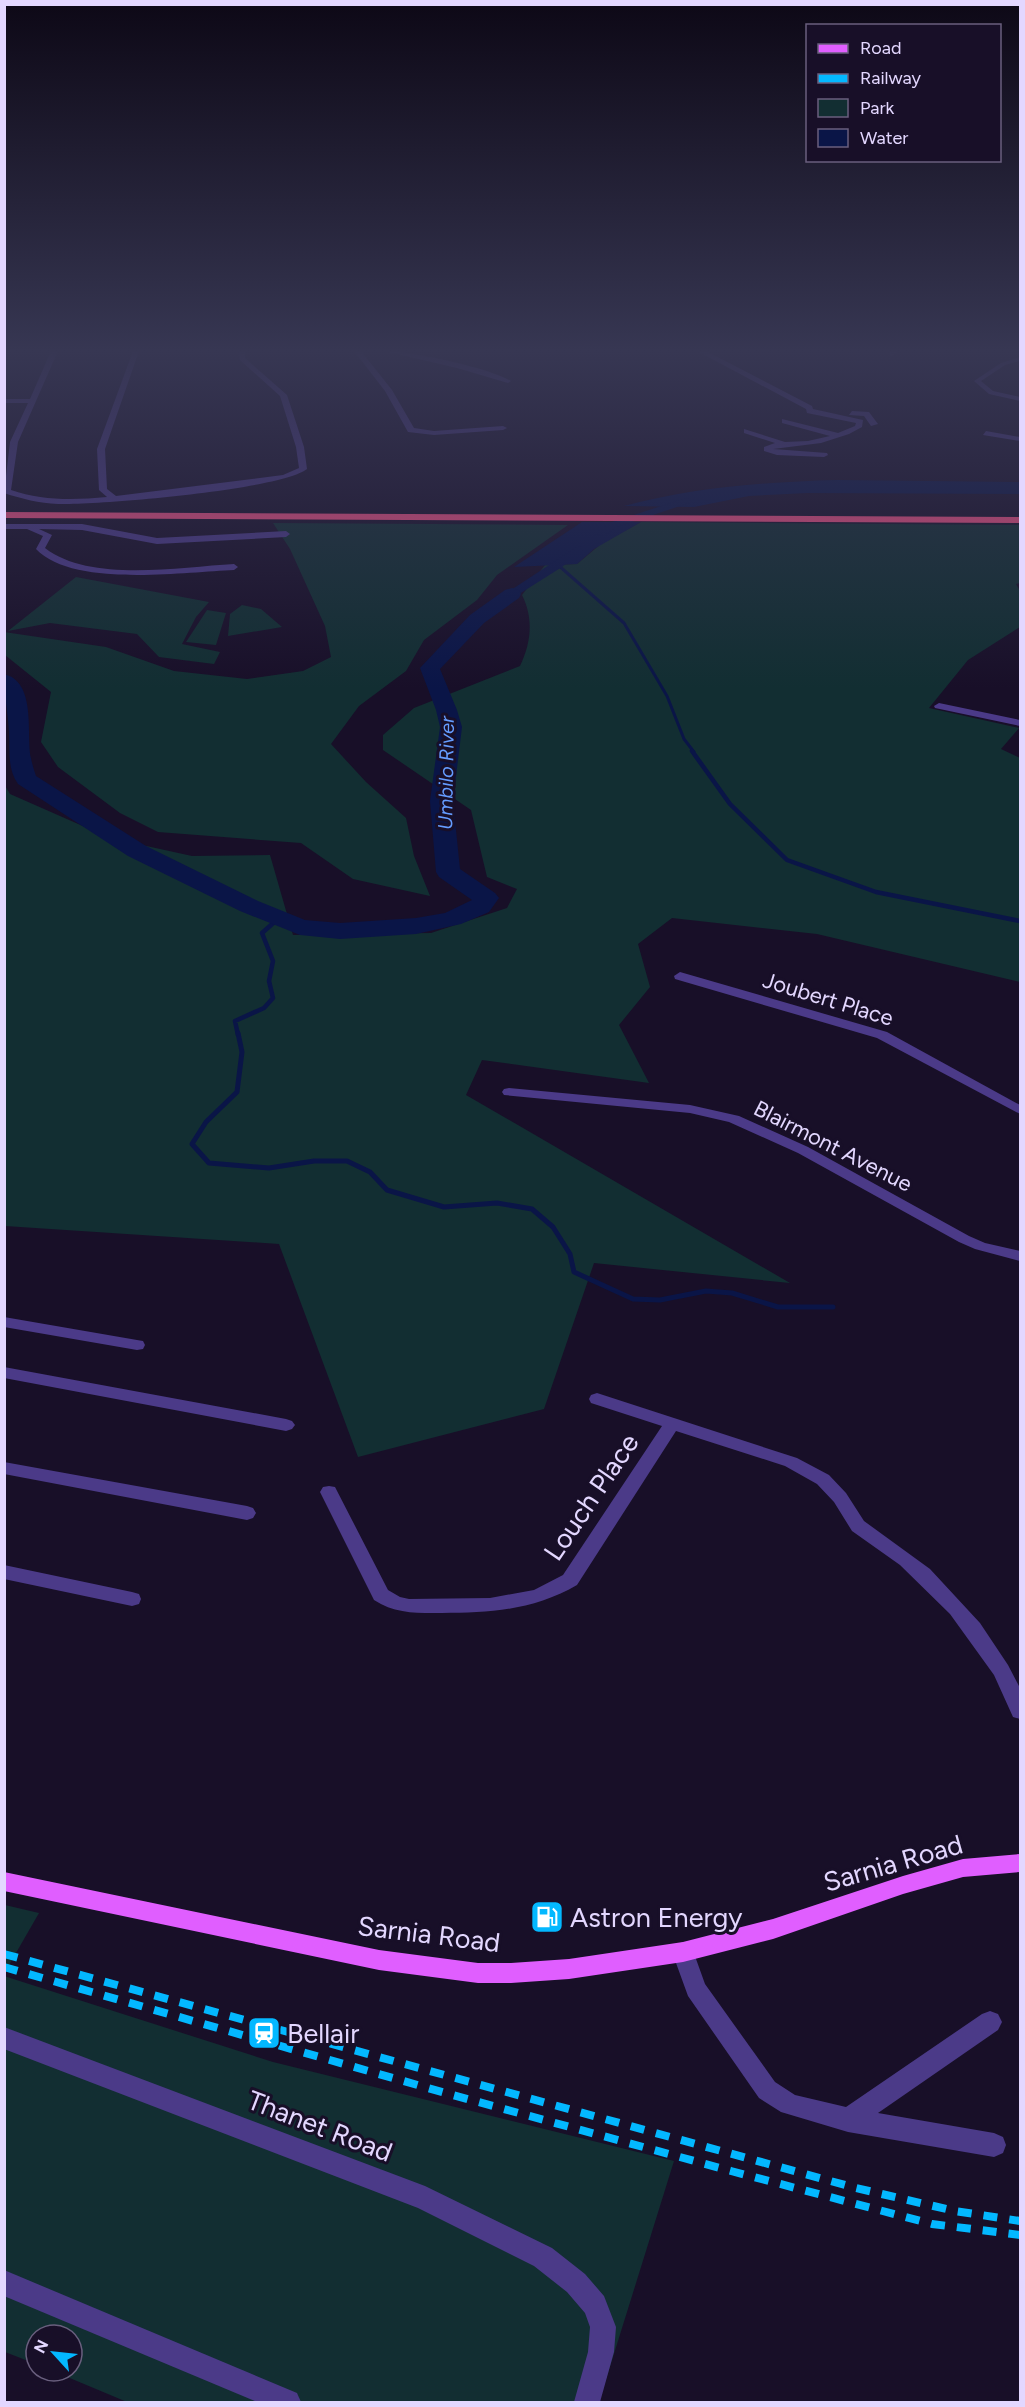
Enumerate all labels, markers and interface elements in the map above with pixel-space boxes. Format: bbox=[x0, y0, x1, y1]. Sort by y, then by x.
legend bbox=[806, 24, 1001, 162]
text: Road bbox=[860, 37, 901, 59]
text: Railway bbox=[860, 67, 922, 89]
text: Park bbox=[860, 97, 895, 119]
text: Water bbox=[860, 127, 908, 149]
water label: Umbilo River bbox=[433, 715, 459, 830]
street label: Joubert Place bbox=[759, 966, 897, 1032]
street label: Blairmont Avenue bbox=[749, 1094, 917, 1198]
street label: Louch Place bbox=[537, 1427, 645, 1567]
street label: Sarnia Road bbox=[820, 1827, 966, 1899]
fuel station icon: Astron Energy bbox=[529, 1899, 565, 1935]
place label: Astron Energy bbox=[570, 1901, 743, 1934]
street label: Sarnia Road bbox=[356, 1909, 502, 1959]
station icon: Bellair bbox=[246, 2015, 282, 2051]
place label: Bellair bbox=[287, 2017, 359, 2050]
street label: Thanet Road bbox=[243, 2083, 397, 2169]
north arrow bbox=[24, 2323, 84, 2383]
text: N bbox=[30, 2337, 52, 2356]

